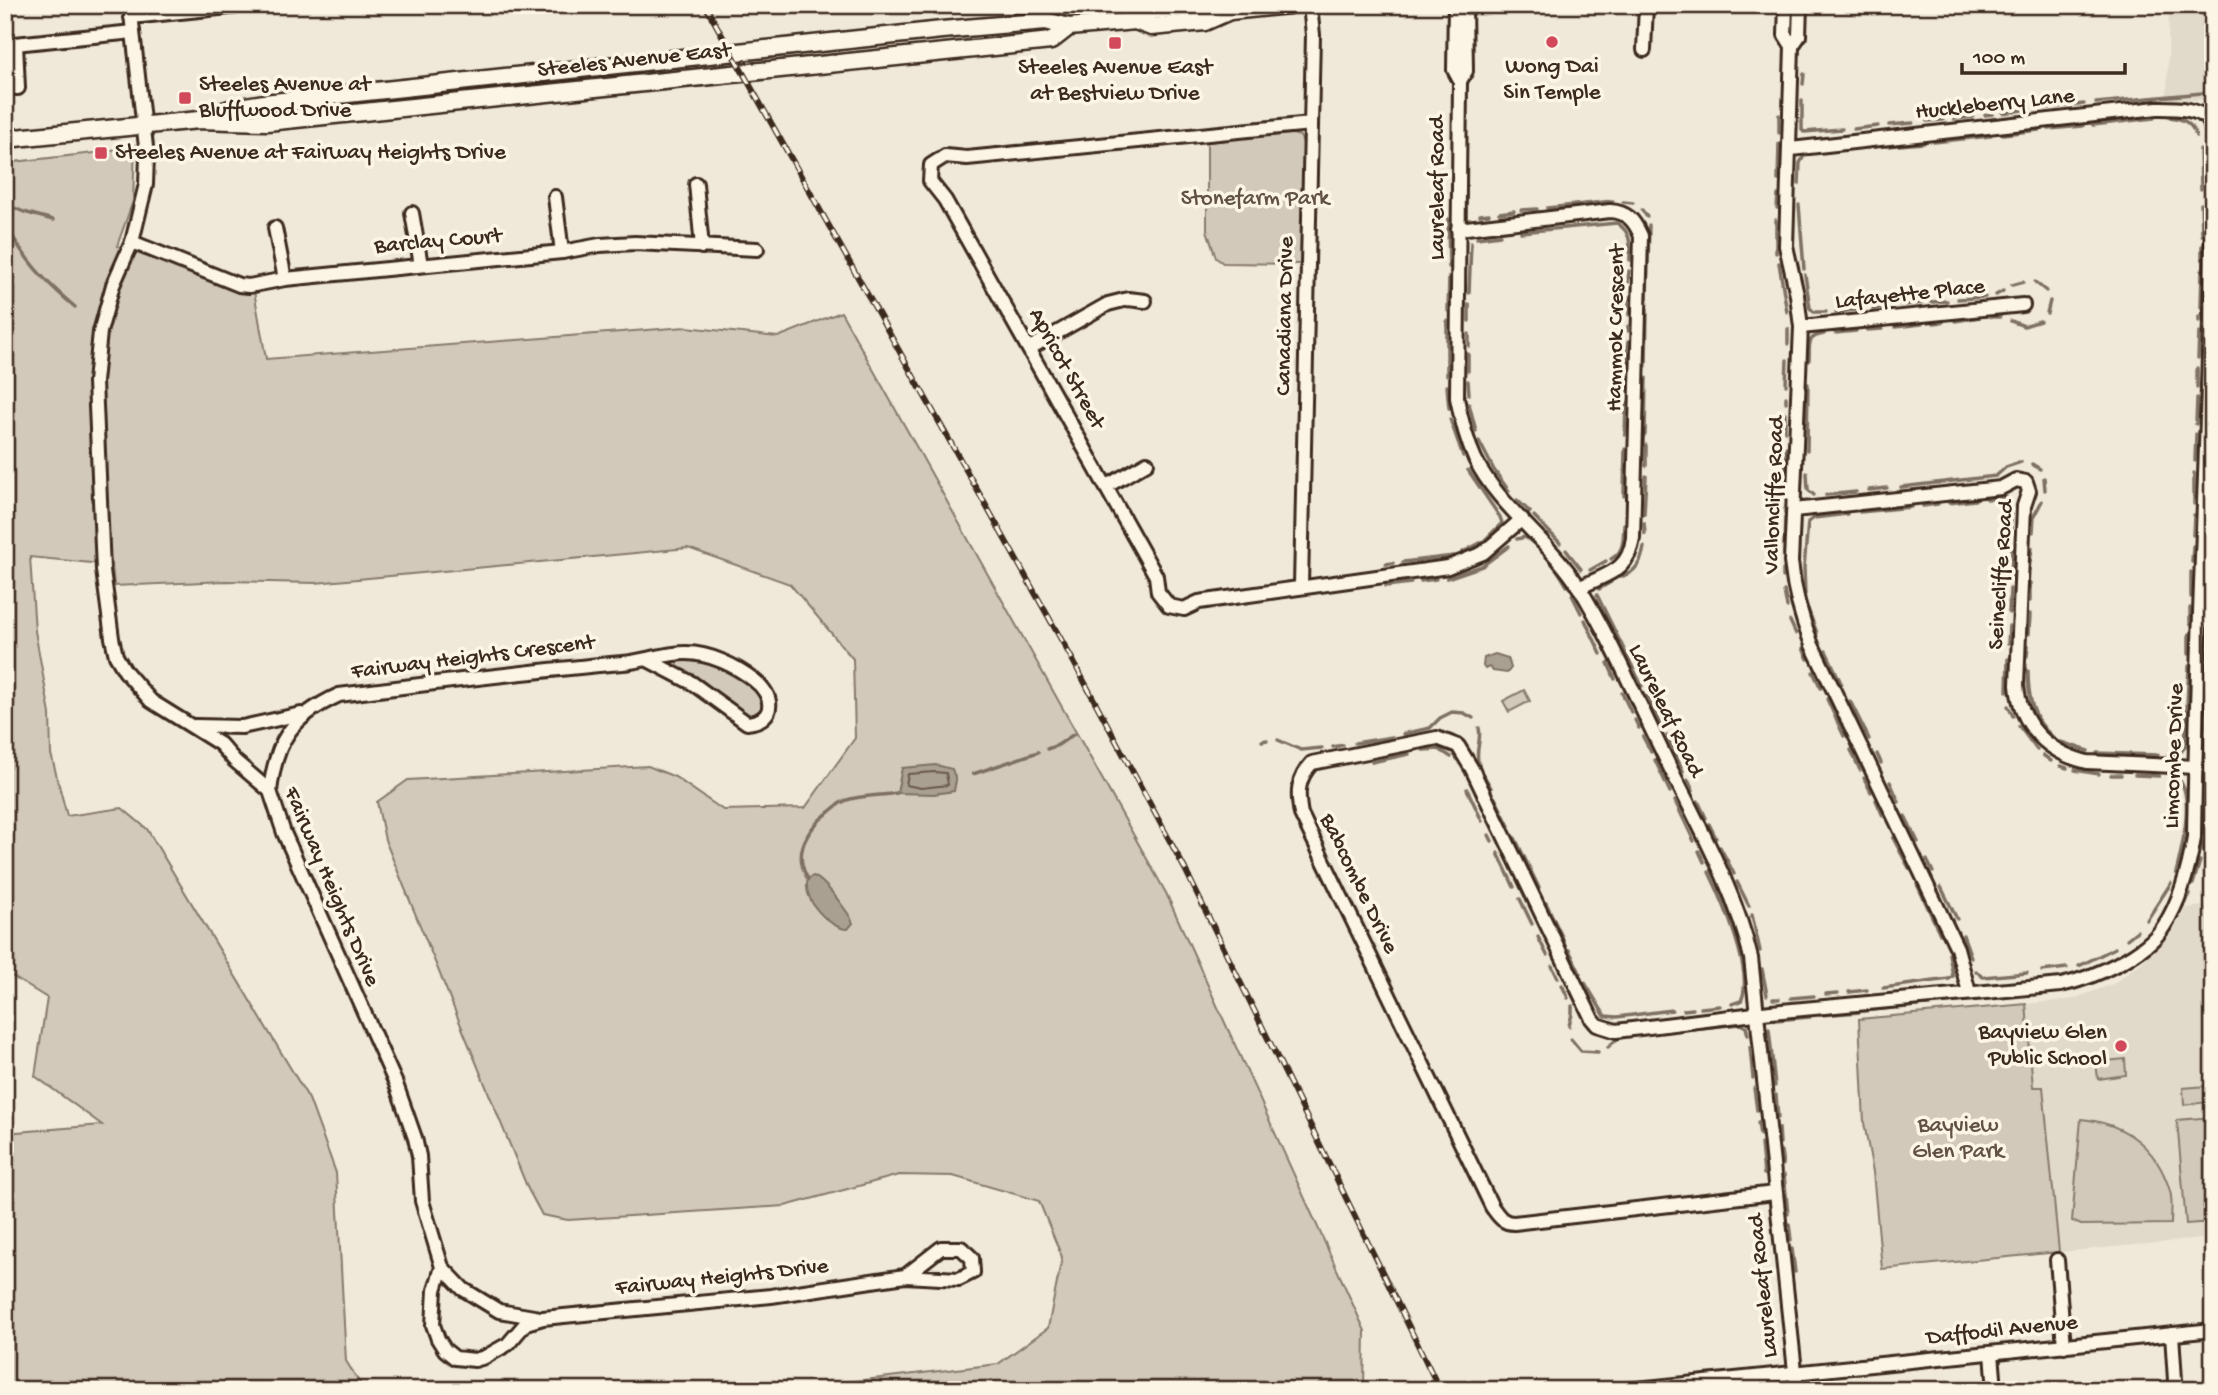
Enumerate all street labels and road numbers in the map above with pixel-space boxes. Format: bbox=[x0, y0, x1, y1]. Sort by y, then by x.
street label: Steeles Avenue East bbox=[536, 37, 734, 85]
street label: Huckleberry Lane bbox=[1914, 83, 2077, 127]
street label: Laureleaf Road bbox=[1425, 114, 1452, 260]
street label: Barclay Court bbox=[372, 223, 504, 261]
street label: Canadiana Drive bbox=[1271, 235, 1301, 396]
street label: Hammok Crescent bbox=[1602, 243, 1632, 412]
street label: Lafayette Place bbox=[1834, 274, 1987, 316]
street label: Apricot Street bbox=[1022, 304, 1111, 436]
street label: Valloncliffe Road bbox=[1759, 414, 1791, 575]
street label: Seinecliffe Road bbox=[1983, 498, 2021, 651]
street label: Fairway Heights Crescent bbox=[349, 629, 598, 686]
street label: Laureleaf Road bbox=[1621, 640, 1709, 783]
street label: Limcombe Drive bbox=[2159, 682, 2191, 829]
street label: Fairway Heights Drive bbox=[276, 782, 386, 992]
street label: Babcombe Drive bbox=[1312, 809, 1404, 959]
street label: Laureleaf Road bbox=[1743, 1211, 1785, 1359]
street label: Fairway Heights Drive bbox=[613, 1253, 831, 1303]
street label: Daffodil Avenue bbox=[1923, 1310, 2080, 1353]

